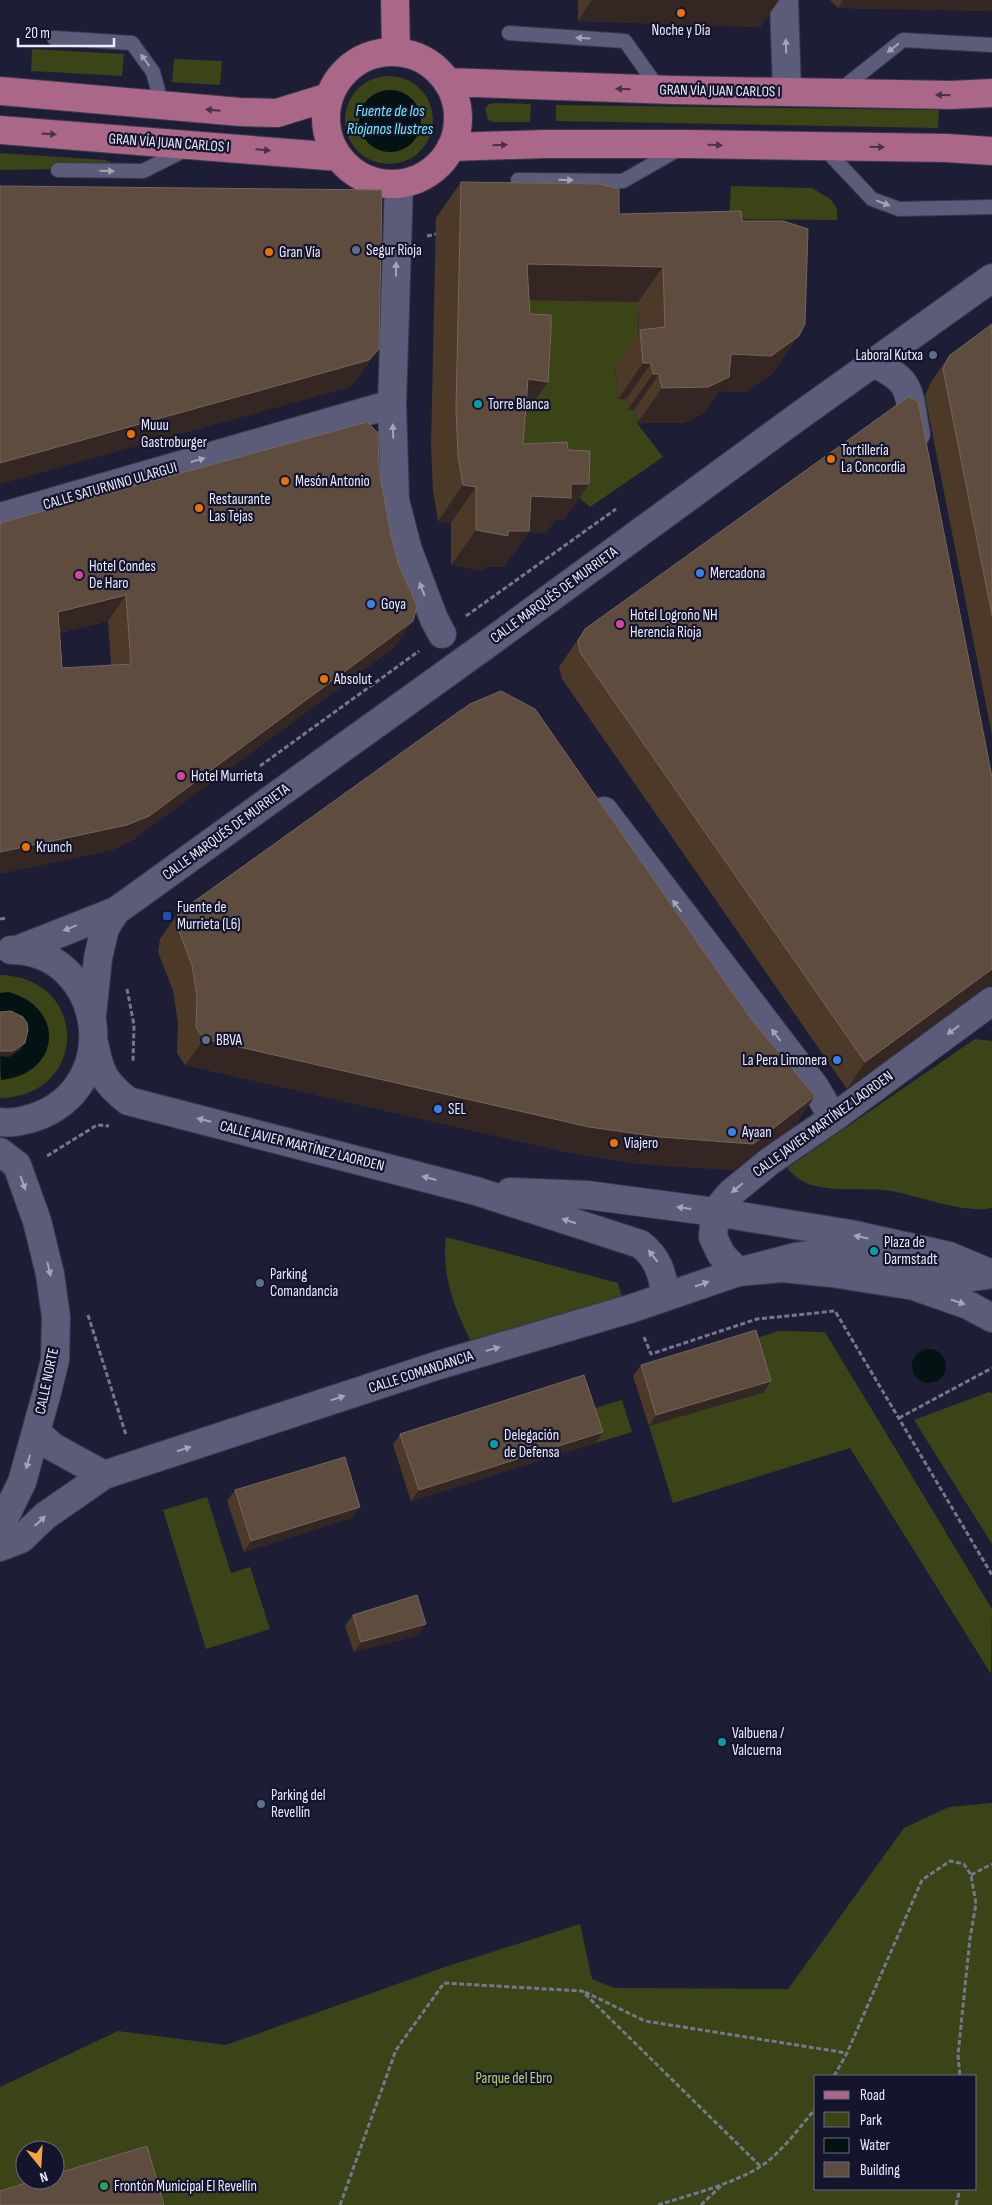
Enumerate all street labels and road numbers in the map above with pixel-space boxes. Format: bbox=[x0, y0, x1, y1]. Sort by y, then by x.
street label: GRAN VÍA JUAN CARLOS I bbox=[659, 80, 781, 102]
street label: GRAN VÍA JUAN CARLOS I bbox=[108, 129, 230, 157]
street label: CALLE SATURNINO ULARGUI bbox=[41, 458, 179, 514]
street label: CALLE MARQUÉS DE MURRIETA bbox=[487, 542, 622, 648]
street label: CALLE MARQUÉS DE MURRIETA bbox=[159, 779, 294, 885]
street label: CALLE JAVIER MARTÍNEZ LAORDEN bbox=[749, 1067, 897, 1181]
street label: CALLE JAVIER MARTÍNEZ LAORDEN bbox=[218, 1116, 386, 1176]
street label: CALLE NORTE bbox=[31, 1346, 63, 1416]
street label: CALLE COMANDANCIA bbox=[366, 1346, 476, 1398]

